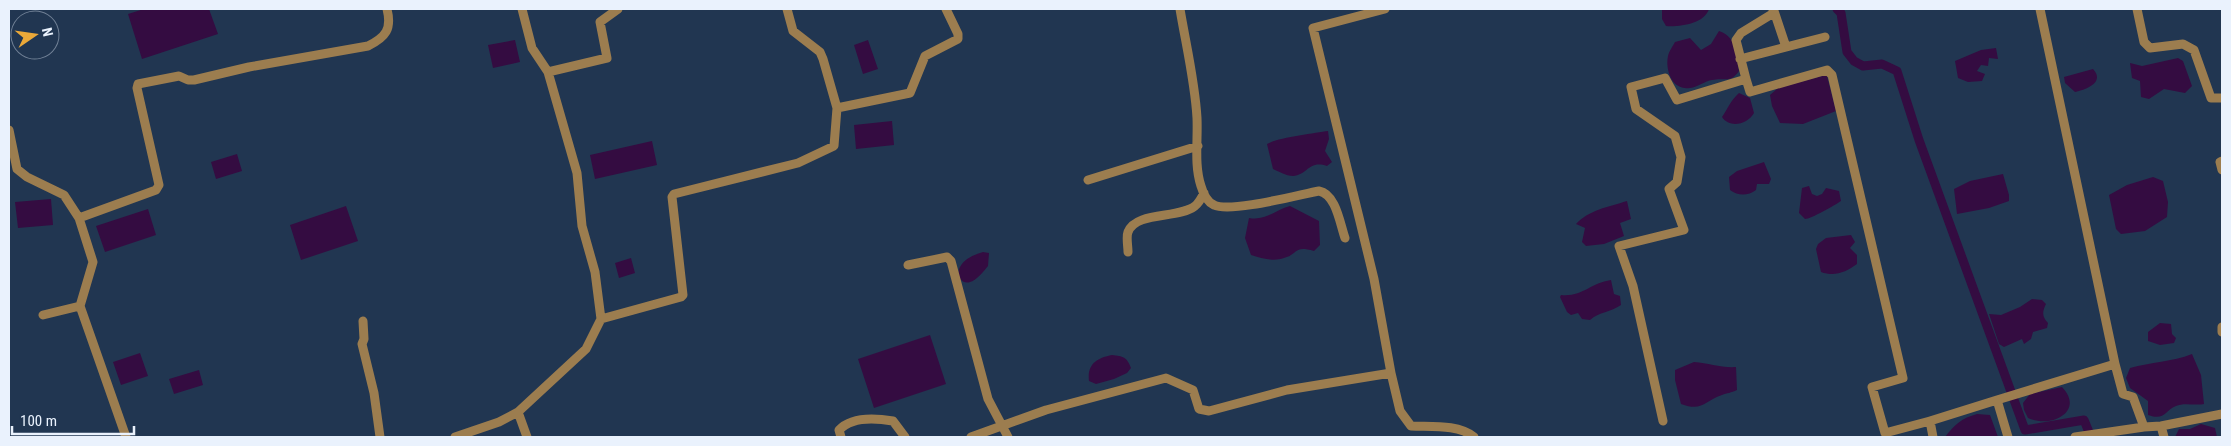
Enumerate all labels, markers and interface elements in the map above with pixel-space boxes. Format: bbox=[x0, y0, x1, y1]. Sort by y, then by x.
north arrow bbox=[10, 10, 60, 60]
text: N bbox=[39, 26, 56, 38]
scale bar bbox=[12, 404, 135, 436]
text: 100 m bbox=[20, 412, 57, 430]

